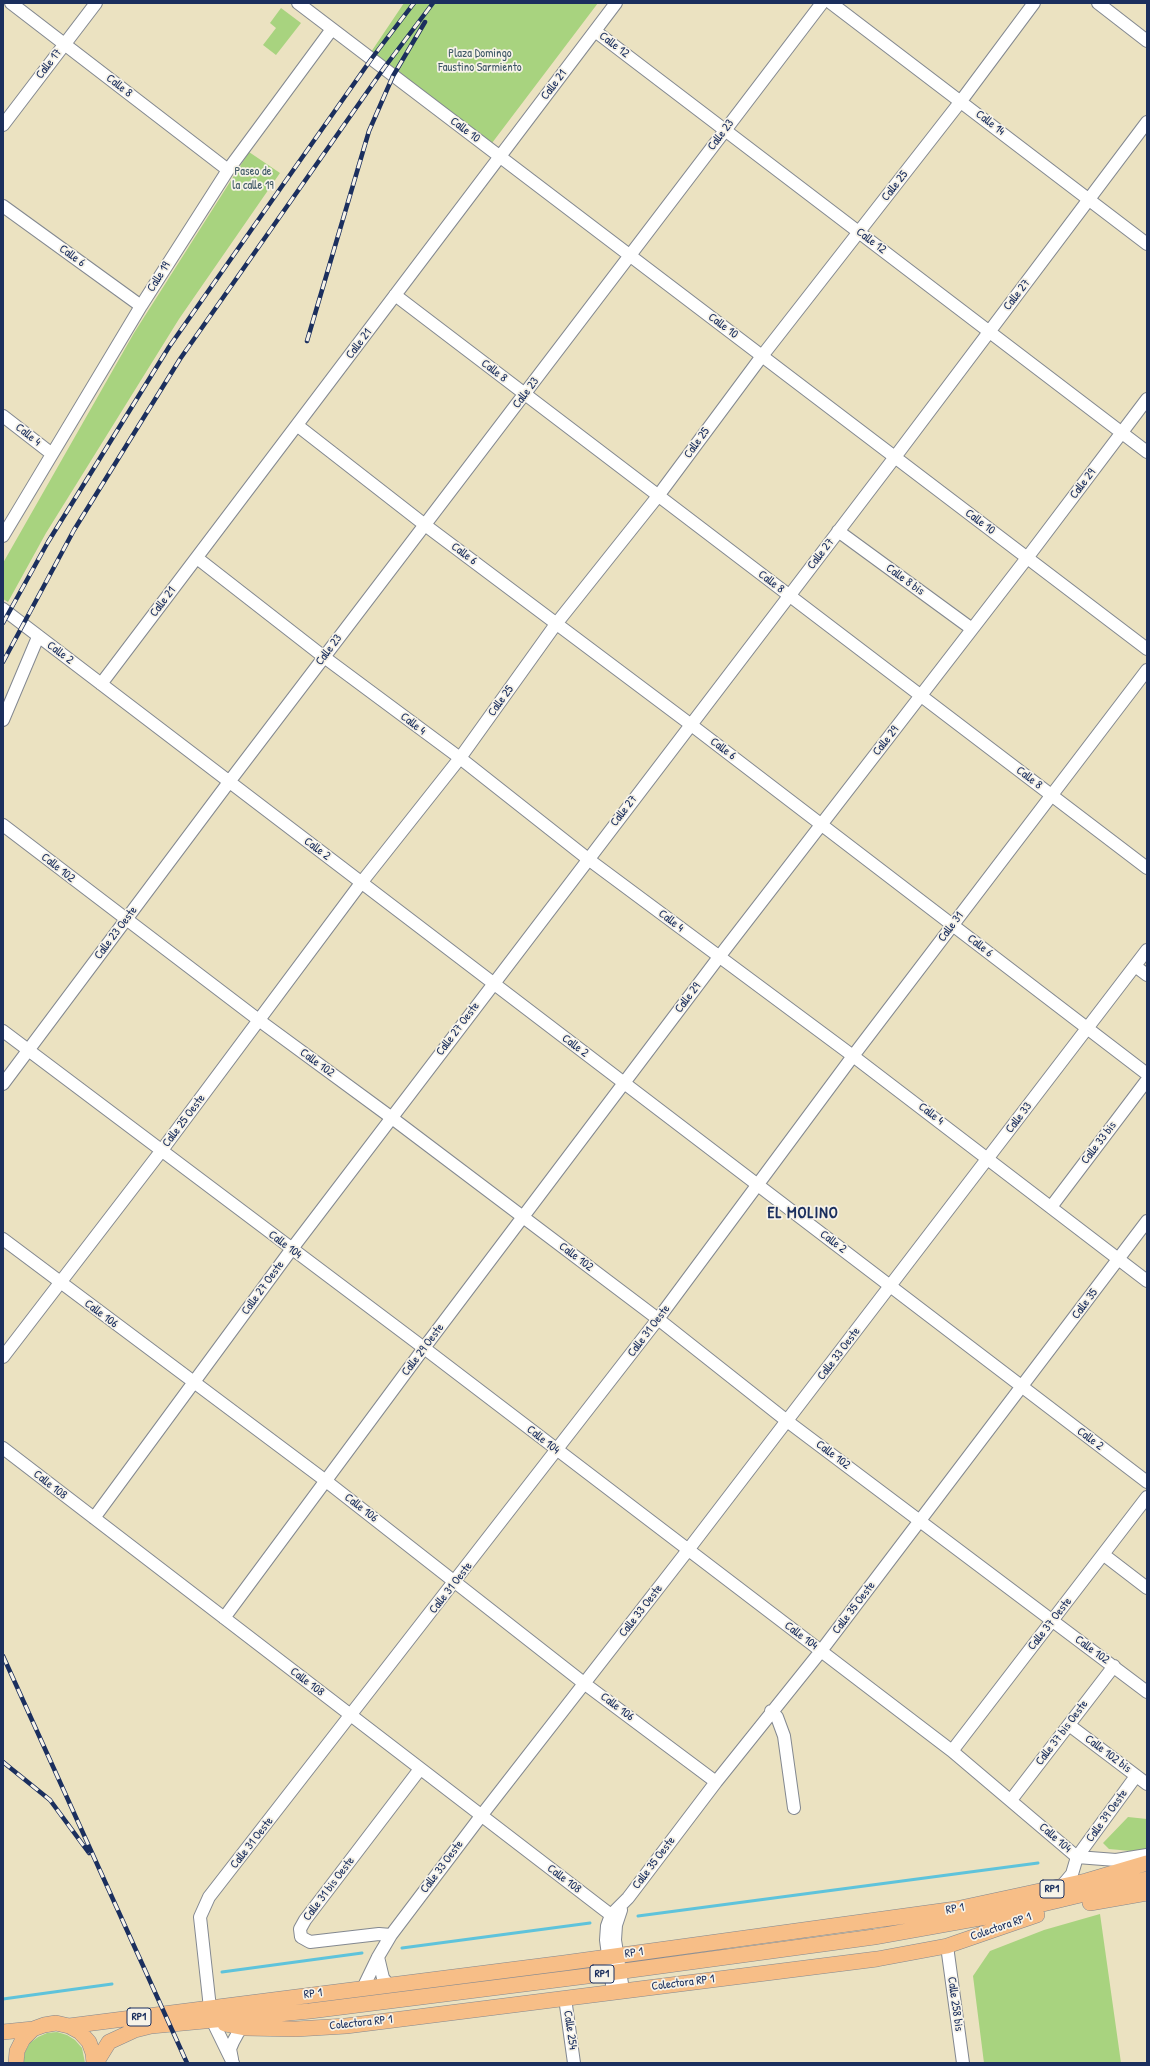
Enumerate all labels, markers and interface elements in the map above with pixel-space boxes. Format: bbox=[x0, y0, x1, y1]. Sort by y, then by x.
street label: Calle 12 bbox=[596, 29, 632, 61]
street label: Calle 17 bbox=[33, 46, 65, 82]
park label: Plaza Domingo Faustino Sarmiento bbox=[438, 47, 522, 75]
street label: Calle 21 bbox=[538, 67, 570, 103]
street label: Calle 8 bbox=[103, 71, 135, 101]
street label: Calle 14 bbox=[973, 107, 1007, 139]
street label: Calle 10 bbox=[447, 114, 483, 146]
street label: Calle 23 bbox=[705, 117, 737, 153]
park label: Paseo de la calle 19 bbox=[232, 165, 274, 193]
street label: Calle 25 bbox=[879, 168, 911, 204]
street label: Calle 12 bbox=[853, 225, 889, 257]
street label: Calle 6 bbox=[56, 242, 88, 270]
street label: Calle 19 bbox=[144, 259, 174, 295]
street label: Calle 27 bbox=[1001, 276, 1033, 314]
street label: Calle 10 bbox=[705, 310, 741, 342]
street label: Calle 21 bbox=[343, 326, 375, 362]
street label: Calle 8 bbox=[478, 356, 510, 386]
street label: Calle 23 bbox=[510, 375, 542, 411]
street label: Calle 4 bbox=[12, 421, 44, 449]
street label: Calle 25 bbox=[681, 425, 713, 461]
street label: Calle 29 bbox=[1067, 466, 1099, 502]
street label: Calle 10 bbox=[962, 506, 998, 538]
street label: Calle 27 bbox=[805, 535, 837, 573]
street label: Calle 6 bbox=[448, 540, 480, 568]
street label: Calle 8 bis bbox=[883, 561, 927, 599]
street label: Calle 8 bbox=[755, 567, 787, 597]
street label: Calle 21 bbox=[147, 584, 179, 620]
street label: Calle 23 bbox=[313, 632, 345, 668]
street label: Calle 2 bbox=[44, 638, 76, 668]
street label: Calle 25 bbox=[485, 683, 517, 719]
street label: Calle 4 bbox=[397, 710, 429, 738]
street label: Calle 29 bbox=[870, 723, 902, 759]
street label: Calle 6 bbox=[707, 735, 739, 763]
street label: Calle 8 bbox=[1013, 763, 1045, 793]
street label: Calle 27 bbox=[608, 792, 640, 830]
street label: Calle 2 bbox=[301, 834, 333, 864]
street label: Calle 102 bbox=[38, 850, 78, 886]
street label: Calle 23 Oeste bbox=[91, 904, 141, 962]
street label: Calle 4 bbox=[655, 907, 687, 935]
street label: Calle 31 bbox=[935, 909, 967, 945]
street label: Calle 6 bbox=[964, 931, 996, 961]
street label: Calle 29 bbox=[672, 980, 704, 1016]
street label: Calle 27 Oeste bbox=[433, 999, 483, 1059]
street label: Calle 2 bbox=[559, 1031, 591, 1061]
street label: Calle 102 bbox=[297, 1046, 337, 1080]
street label: Calle 25 Oeste bbox=[159, 1092, 209, 1150]
street label: Calle 4 bbox=[915, 1100, 947, 1128]
street label: Calle 33 bbox=[1003, 1100, 1035, 1136]
street label: Calle 33 bis bbox=[1078, 1119, 1120, 1167]
district label: EL MOLINO bbox=[767, 1204, 839, 1224]
street label: Calle 2 bbox=[817, 1227, 849, 1257]
street label: Calle 104 bbox=[265, 1228, 305, 1262]
street label: Calle 102 bbox=[556, 1239, 596, 1275]
street label: Calle 27 Oeste bbox=[239, 1258, 287, 1318]
street label: Calle 35 bbox=[1069, 1286, 1101, 1322]
street label: Calle 106 bbox=[81, 1297, 121, 1331]
street label: Calle 31 Oeste bbox=[625, 1302, 673, 1360]
street label: Calle 29 Oeste bbox=[399, 1321, 447, 1379]
street label: Calle 33 Oeste bbox=[814, 1325, 864, 1383]
street label: Calle 104 bbox=[524, 1423, 562, 1457]
street label: Calle 2 bbox=[1074, 1424, 1106, 1454]
street label: Calle 102 bbox=[813, 1437, 853, 1473]
street label: Calle 108 bbox=[30, 1467, 70, 1503]
street label: Calle 106 bbox=[341, 1490, 381, 1526]
street label: Calle 31 Oeste bbox=[426, 1559, 476, 1617]
street label: Calle 35 Oeste bbox=[830, 1579, 878, 1637]
street label: Calle 33 Oeste bbox=[616, 1582, 666, 1640]
street label: Calle 37 Oeste bbox=[1025, 1595, 1075, 1653]
street label: Calle 104 bbox=[781, 1619, 821, 1653]
street label: Calle 102 bbox=[1072, 1633, 1112, 1667]
street label: Calle 108 bbox=[287, 1665, 327, 1699]
street label: Calle 106 bbox=[597, 1690, 637, 1724]
street label: Calle 37 bis Oeste bbox=[1033, 1698, 1091, 1768]
street label: Calle 102 bis bbox=[1082, 1732, 1134, 1776]
street label: Calle 39 Oeste bbox=[1083, 1787, 1131, 1845]
street label: Calle 31 Oeste bbox=[227, 1814, 277, 1872]
street label: Calle 104 bbox=[1036, 1820, 1074, 1856]
street label: Calle 35 Oeste bbox=[630, 1834, 678, 1892]
street label: Calle 33 Oeste bbox=[417, 1838, 467, 1896]
street label: Calle 31 bis Oeste bbox=[300, 1854, 358, 1924]
street label: Calle 108 bbox=[544, 1862, 584, 1896]
road number: RP1 bbox=[1040, 1880, 1064, 1898]
street label: RP 1 bbox=[945, 1900, 965, 1918]
street label: Colectora RP 1 bbox=[969, 1910, 1033, 1944]
street label: RP 1 bbox=[624, 1945, 644, 1961]
road number: RP1 bbox=[590, 1965, 614, 1983]
street label: Colectora RP 1 bbox=[651, 1972, 715, 1994]
street label: Calle 258 bis bbox=[944, 1976, 966, 2032]
street label: RP 1 bbox=[303, 1986, 323, 2002]
road number: RP1 bbox=[127, 2008, 151, 2026]
street label: Calle 254 bbox=[560, 2010, 580, 2050]
street label: Colectora RP 1 bbox=[329, 2013, 393, 2033]

